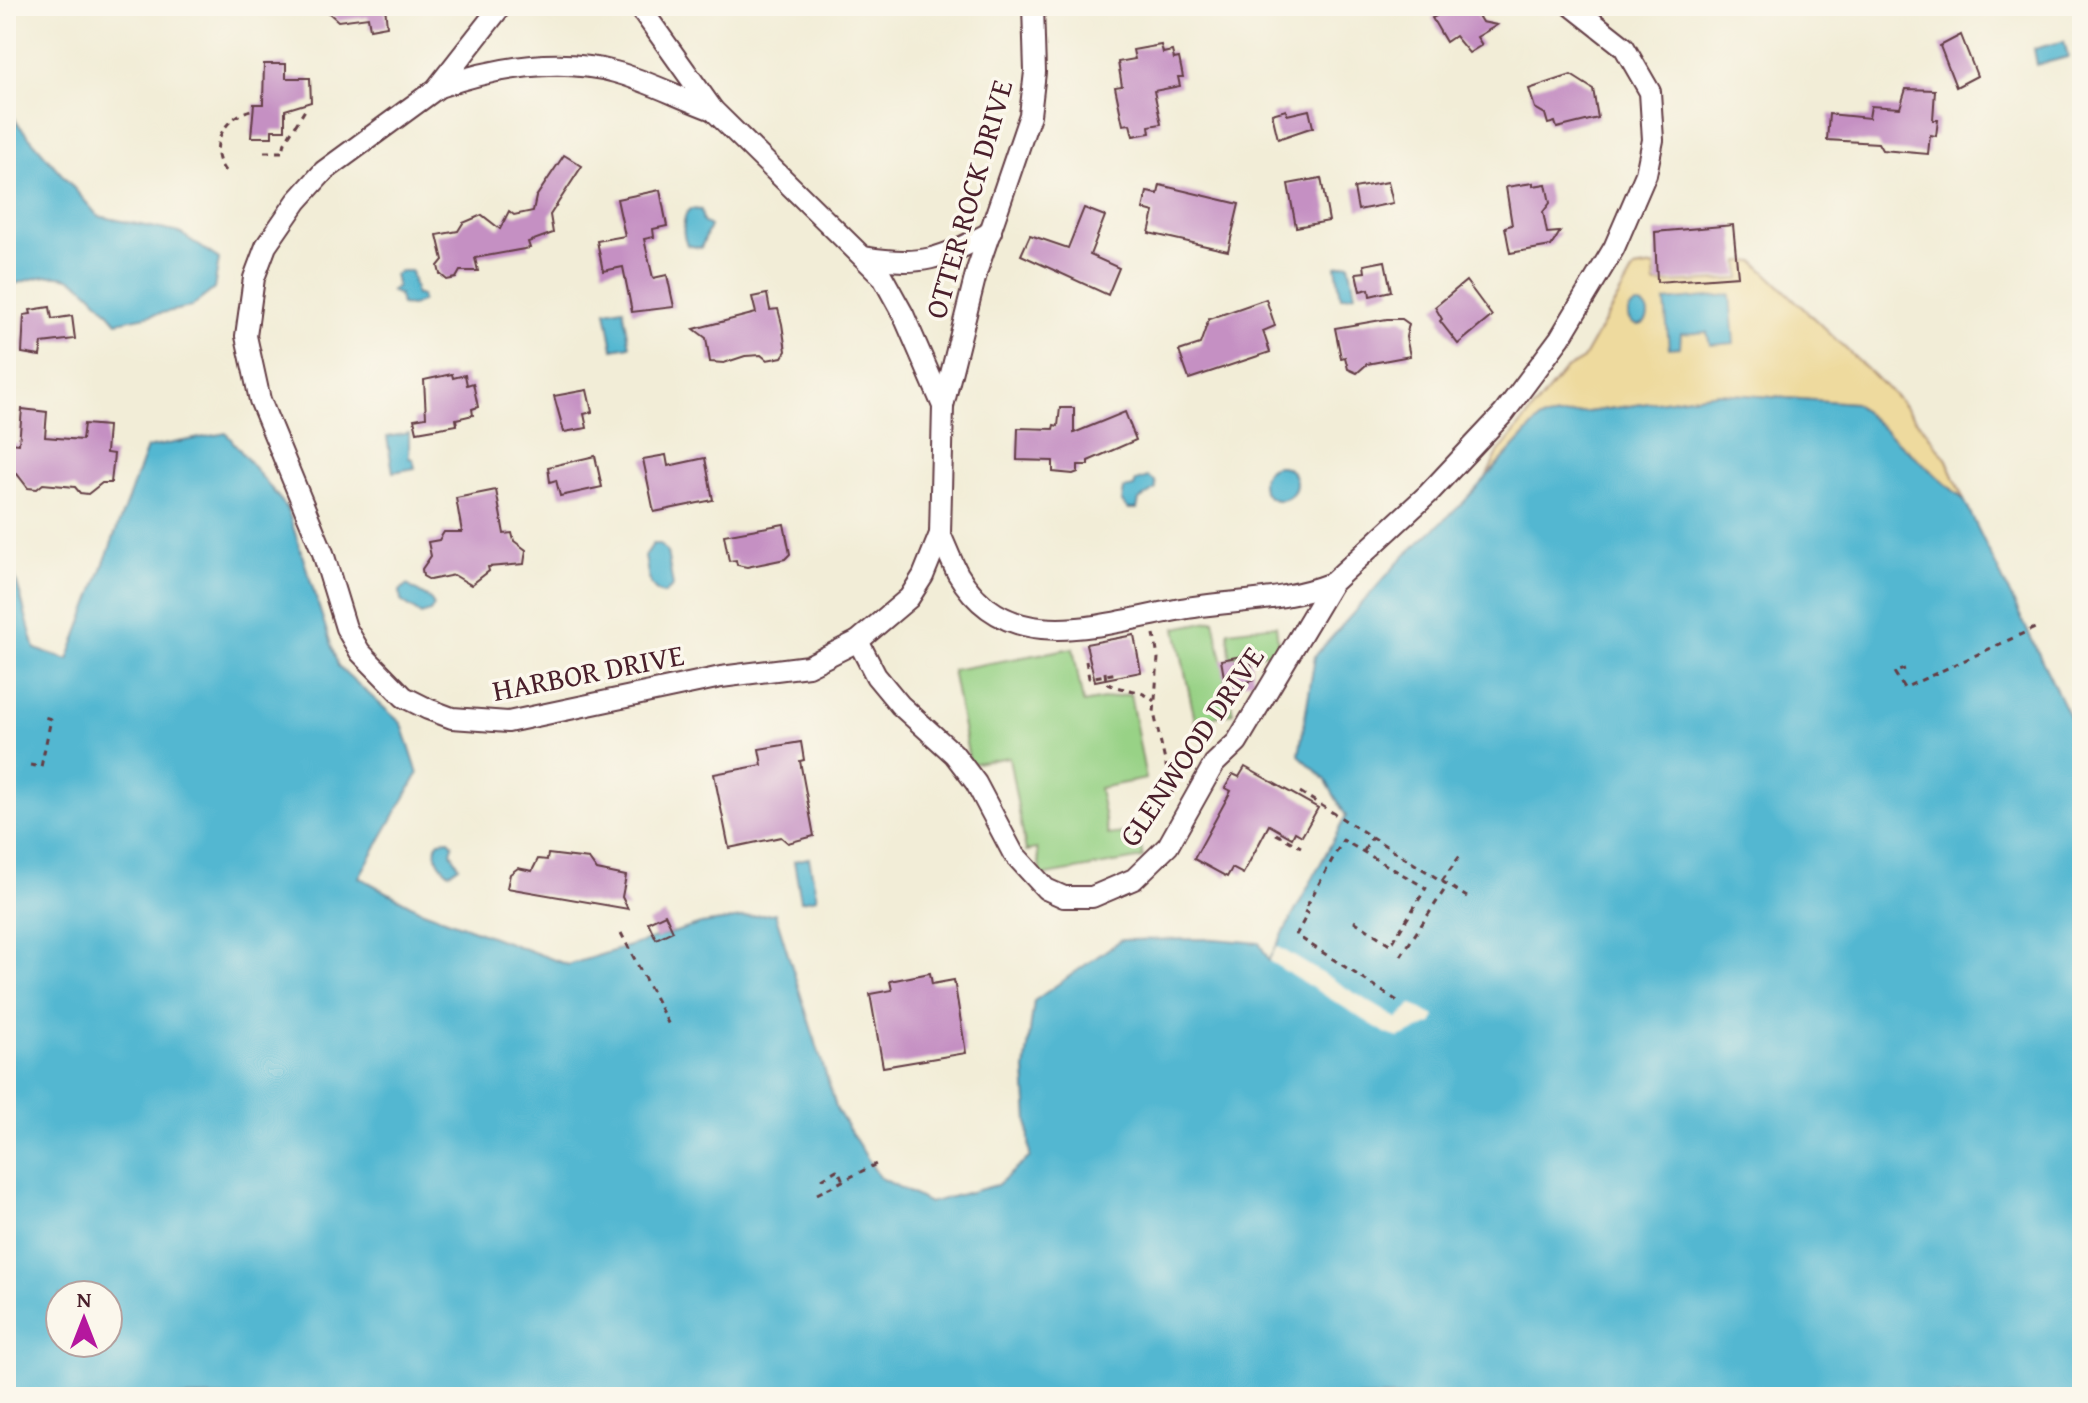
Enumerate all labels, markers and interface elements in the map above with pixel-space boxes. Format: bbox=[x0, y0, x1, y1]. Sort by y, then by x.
street label: OTTER ROCK DRIVE bbox=[913, 74, 1023, 324]
street label: HARBOR DRIVE bbox=[489, 632, 687, 712]
street label: GLENWOOD DRIVE bbox=[1108, 637, 1274, 855]
north arrow bbox=[44, 1279, 124, 1359]
text: N bbox=[77, 1283, 92, 1315]

